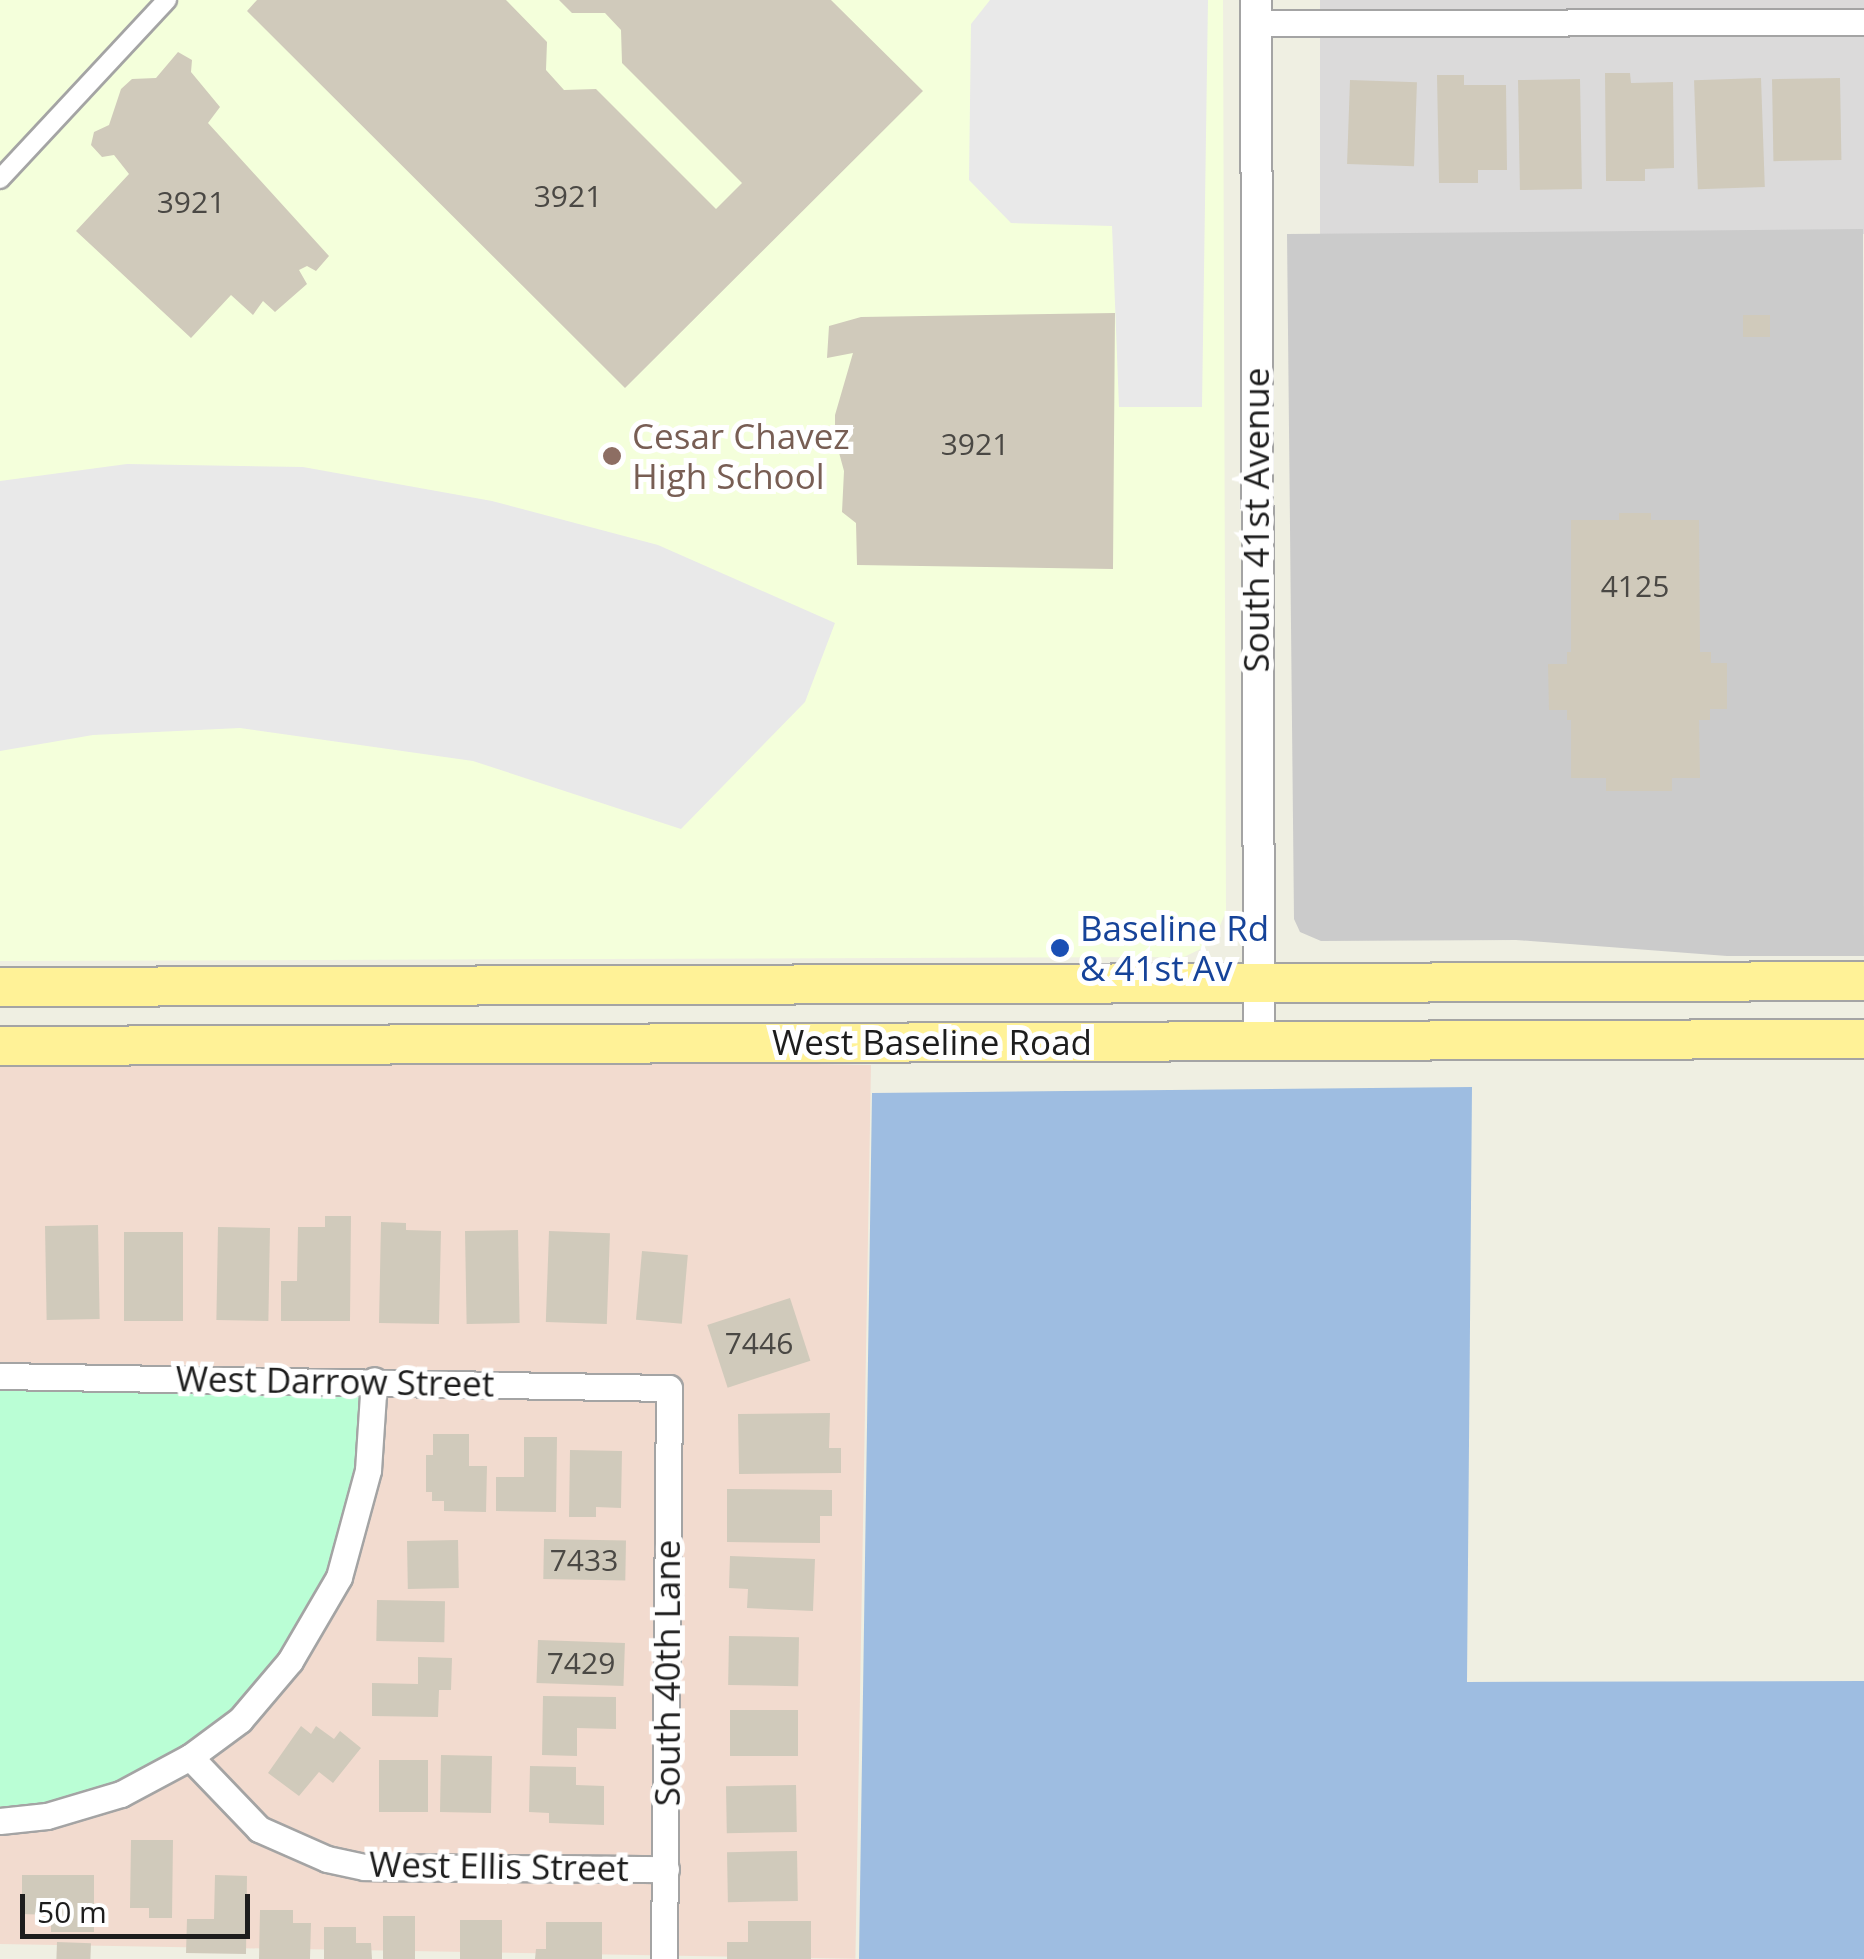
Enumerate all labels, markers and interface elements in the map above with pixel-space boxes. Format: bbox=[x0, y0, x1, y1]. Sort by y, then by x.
house number: 3921 bbox=[534, 178, 602, 214]
house number: 3921 bbox=[157, 184, 225, 220]
street label: South 41st Avenue bbox=[1235, 368, 1277, 672]
place label: Cesar Chavez High School bbox=[632, 415, 850, 497]
house number: 3921 bbox=[941, 426, 1009, 462]
marker: Cesar Chavez High School bbox=[601, 445, 623, 467]
house number: 4125 bbox=[1601, 568, 1669, 604]
place label: Baseline Rd & 41st Av bbox=[1080, 907, 1269, 989]
marker: Baseline Rd & 41st Av bbox=[1049, 937, 1071, 959]
street label: West Baseline Road bbox=[772, 1021, 1092, 1063]
house number: 7446 bbox=[725, 1325, 793, 1361]
street label: West Darrow Street bbox=[175, 1357, 495, 1405]
street label: South 40th Lane bbox=[646, 1540, 688, 1806]
house number: 7433 bbox=[550, 1542, 618, 1578]
house number: 7429 bbox=[547, 1645, 615, 1681]
street label: West Ellis Street bbox=[369, 1843, 629, 1889]
scale bar bbox=[25, 1874, 255, 1936]
text: 50 m bbox=[37, 1891, 107, 1932]

